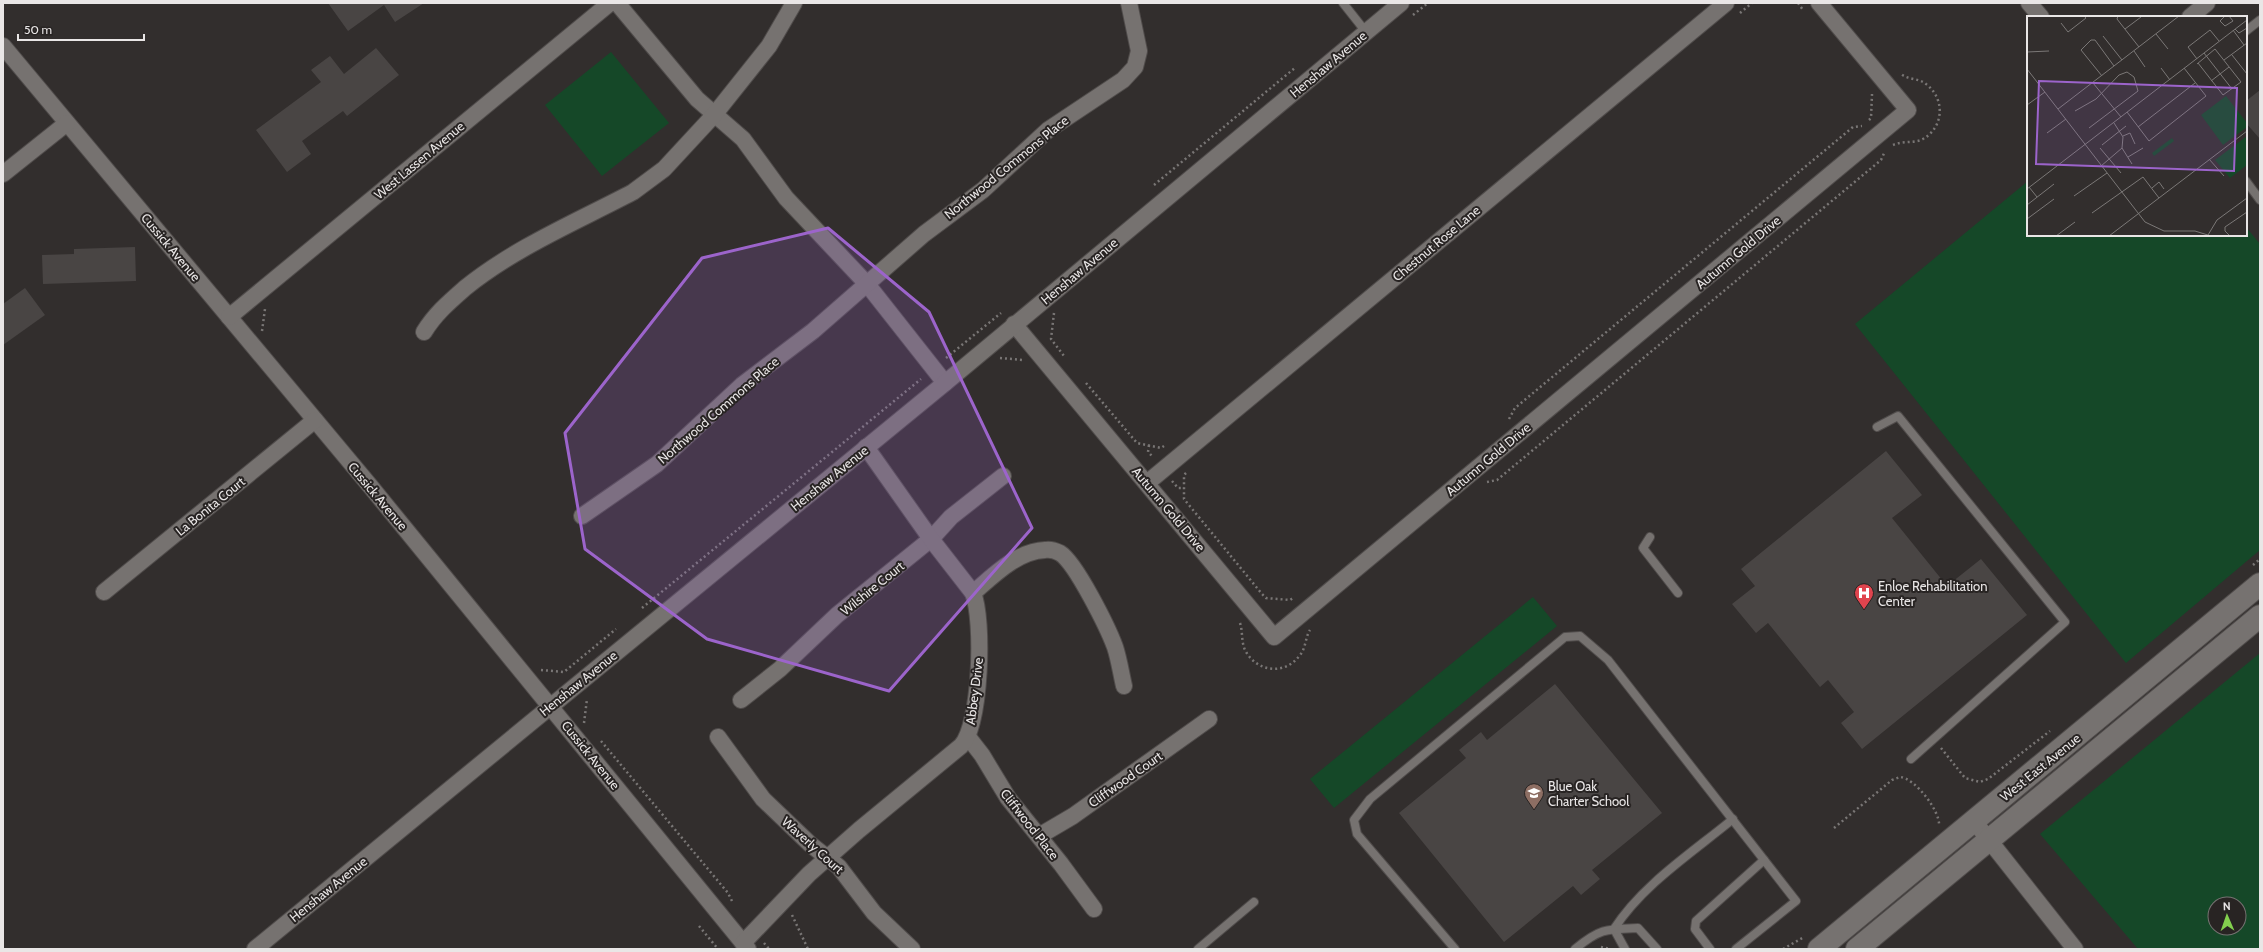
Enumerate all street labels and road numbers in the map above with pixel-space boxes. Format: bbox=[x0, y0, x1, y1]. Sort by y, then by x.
street label: Henshaw Avenue bbox=[1286, 27, 1370, 101]
street label: Northwood Commons Place bbox=[941, 112, 1072, 222]
street label: West Lassen Avenue bbox=[371, 117, 468, 202]
street label: Chestnut Rose Lane bbox=[1389, 202, 1483, 284]
street label: Cussick Avenue bbox=[138, 210, 204, 285]
street label: Autumn Gold Drive bbox=[1692, 212, 1784, 292]
street label: Henshaw Avenue bbox=[1037, 234, 1121, 308]
street label: Northwood Commons Place bbox=[654, 353, 782, 467]
street label: Autumn Gold Drive bbox=[1442, 419, 1534, 499]
street label: Henshaw Avenue bbox=[787, 442, 871, 514]
street label: Cussick Avenue bbox=[345, 459, 411, 534]
street label: Autumn Gold Drive bbox=[1129, 463, 1209, 555]
street label: La Bonita Court bbox=[172, 473, 248, 539]
street label: Wilshire Court bbox=[837, 557, 907, 618]
street label: Henshaw Avenue bbox=[536, 647, 620, 719]
street label: Abbey Drive bbox=[962, 656, 986, 726]
street label: Cussick Avenue bbox=[558, 717, 624, 793]
street label: West East Avenue bbox=[1997, 730, 2084, 804]
street label: Cliffwood Court bbox=[1085, 747, 1166, 810]
street label: Cliffwood Place bbox=[997, 785, 1063, 863]
street label: Waverly Court bbox=[779, 813, 848, 877]
street label: Henshaw Avenue bbox=[286, 853, 370, 925]

